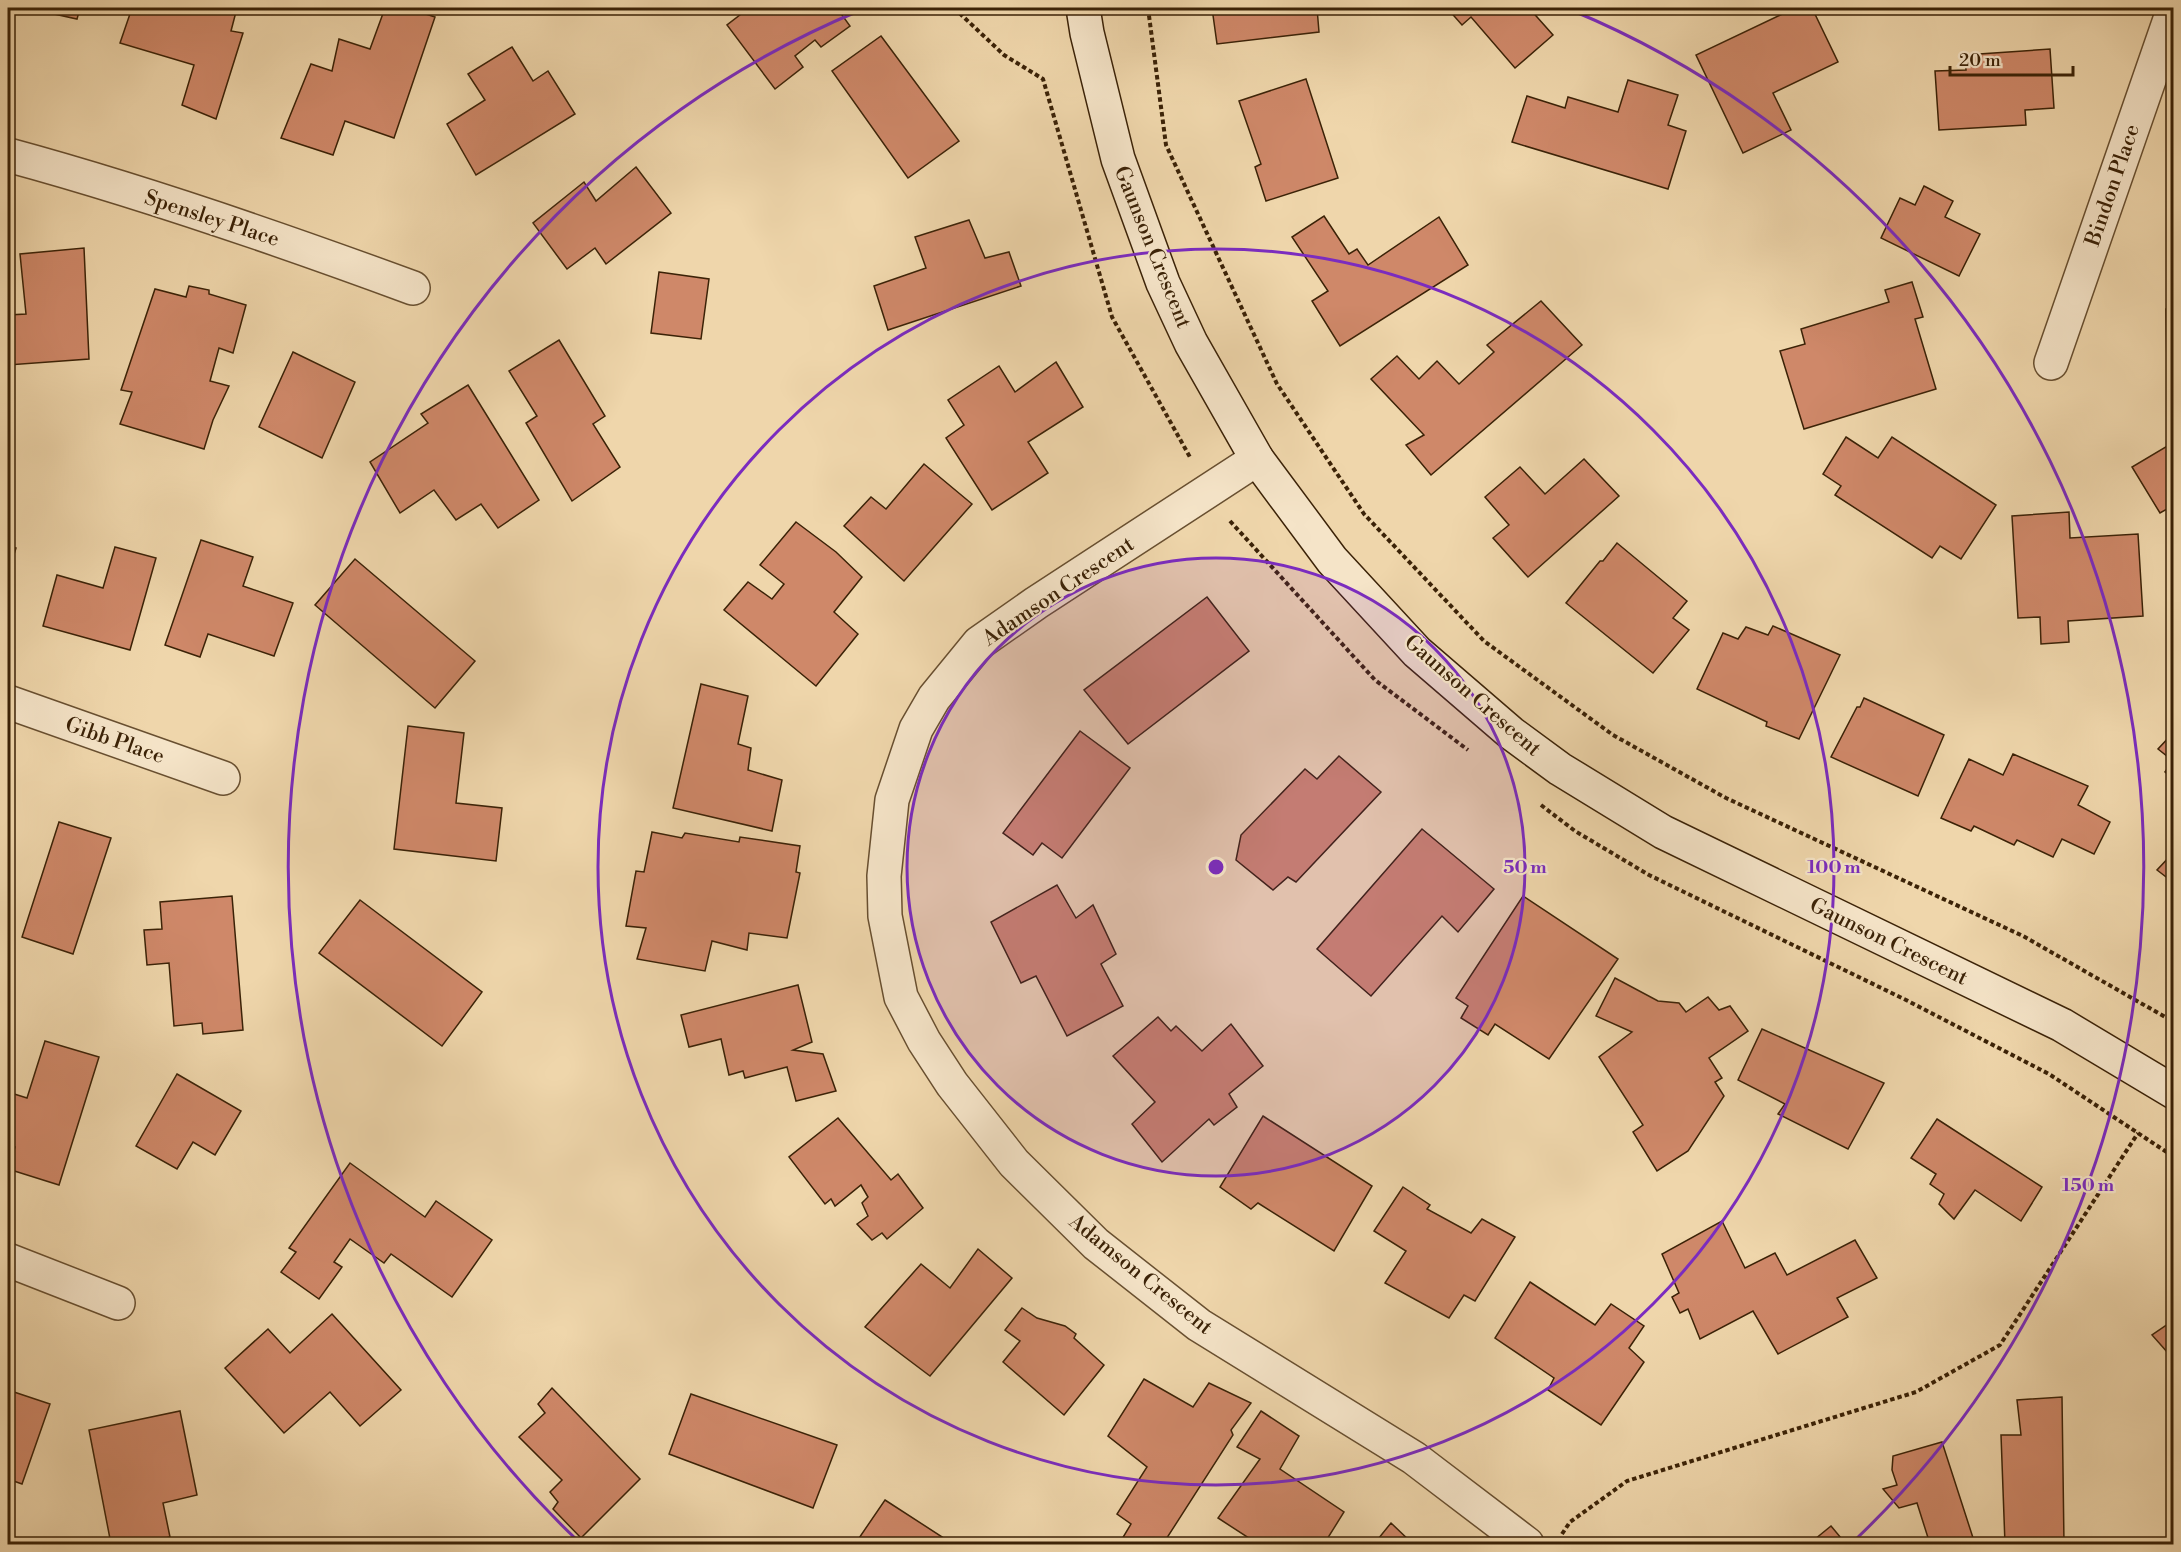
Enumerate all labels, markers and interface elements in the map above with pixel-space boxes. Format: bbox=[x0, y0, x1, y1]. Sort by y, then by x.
scale bar bbox=[1950, 39, 2073, 77]
text: 20 m bbox=[1959, 49, 2001, 72]
street label: Bindon Place bbox=[2080, 121, 2146, 251]
street label: Gaunson Crescent bbox=[1108, 162, 1197, 333]
street label: Spensley Place bbox=[141, 185, 282, 253]
street label: Adamson Crescent bbox=[977, 531, 1140, 653]
street label: Gaunson Crescent bbox=[1399, 629, 1546, 763]
street label: Gibb Place bbox=[62, 712, 168, 770]
text: 50 m bbox=[1503, 856, 1547, 879]
text: 100 m bbox=[1807, 856, 1861, 879]
centre of rings bbox=[1206, 857, 1226, 877]
street label: Gaunson Crescent bbox=[1805, 892, 1972, 992]
text: 150 m bbox=[2062, 1174, 2115, 1197]
street label: Adamson Crescent bbox=[1063, 1208, 1218, 1341]

